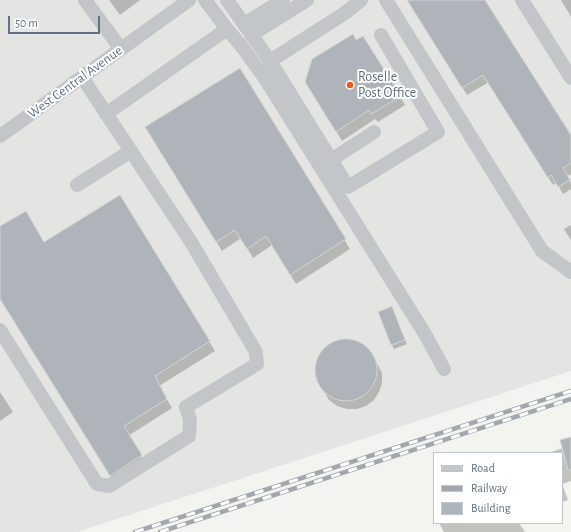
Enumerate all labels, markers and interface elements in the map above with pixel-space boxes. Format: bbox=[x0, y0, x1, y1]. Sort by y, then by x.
scale bar bbox=[10, 8, 102, 34]
text: 50 m bbox=[15, 17, 38, 29]
street label: West Central Avenue bbox=[24, 42, 126, 122]
place label: Roselle Post Office bbox=[358, 69, 416, 102]
marker: Roselle Post Office bbox=[345, 80, 355, 90]
legend bbox=[433, 452, 563, 524]
text: Road bbox=[471, 462, 495, 474]
text: Railway bbox=[471, 482, 507, 494]
text: Building bbox=[471, 502, 511, 514]

